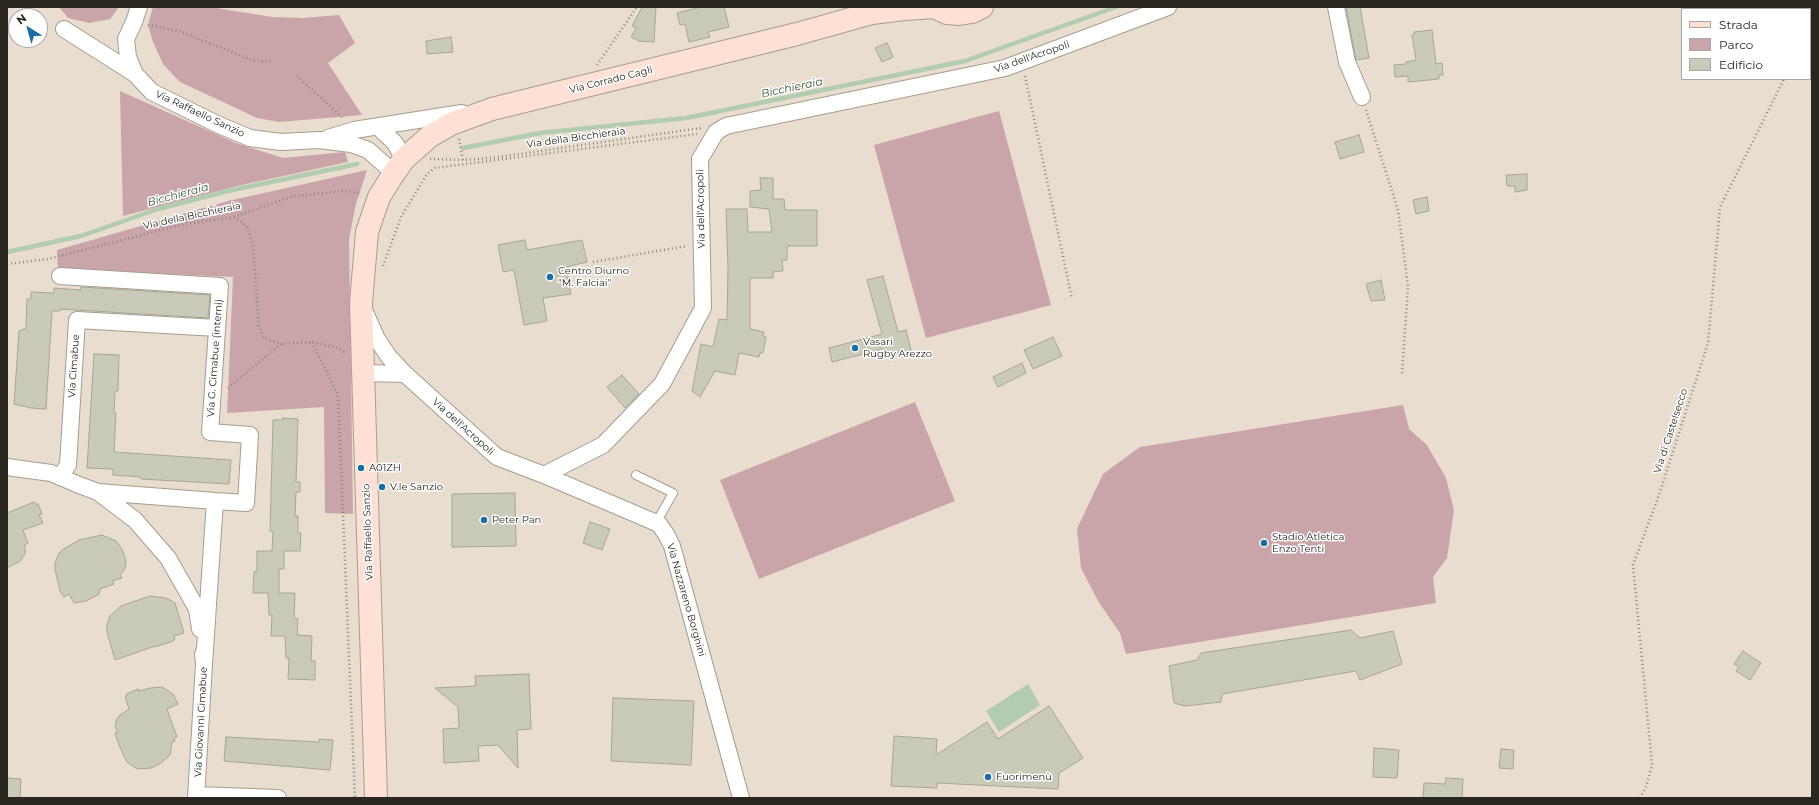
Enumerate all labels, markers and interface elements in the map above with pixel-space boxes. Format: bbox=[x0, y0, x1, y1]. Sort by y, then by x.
north arrow bbox=[8, 8, 48, 48]
legend bbox=[1681, 8, 1811, 80]
text: N bbox=[14, 11, 29, 27]
text: Strada bbox=[1719, 17, 1758, 32]
text: Parco bbox=[1719, 37, 1753, 52]
street label: Via dell'Acropoli bbox=[993, 38, 1071, 76]
text: Edificio bbox=[1719, 57, 1763, 72]
street label: Via Corrado Cagli bbox=[568, 64, 654, 96]
water label: Bicchieraia bbox=[760, 75, 824, 101]
street label: Via Raffaello Sanzio bbox=[154, 88, 246, 140]
street label: Via della Bicchieraia bbox=[526, 125, 626, 151]
street label: Via dell'Acropoli bbox=[694, 169, 708, 249]
water label: Bicchieraia bbox=[146, 181, 210, 209]
street label: Via della Bicchieraia bbox=[142, 200, 242, 232]
place label: Centro Diurno "M. Falciai" bbox=[558, 265, 629, 288]
marker: Centro Diurno "M. Falciai" bbox=[545, 272, 555, 282]
street label: Via G. Cimabue (interni) bbox=[205, 299, 225, 417]
street label: Via Cimabue bbox=[66, 334, 82, 398]
place label: Vasari Rugby Arezzo bbox=[863, 336, 932, 360]
marker: Vasari Rugby Arezzo bbox=[850, 343, 860, 353]
street label: Via di Castelsecco bbox=[1652, 387, 1690, 475]
street label: Via dell'Acropoli bbox=[430, 396, 496, 458]
place label: A01ZH bbox=[369, 462, 401, 474]
marker: A01ZH bbox=[356, 463, 366, 473]
place label: V.le Sanzio bbox=[390, 481, 443, 493]
marker: V.le Sanzio bbox=[377, 482, 387, 492]
street label: Via Raffaello Sanzio bbox=[360, 483, 376, 581]
place label: Peter Pan bbox=[492, 514, 541, 526]
marker: Peter Pan bbox=[479, 515, 489, 525]
place label: Stadio Atletica Enzo Tenti bbox=[1272, 531, 1344, 554]
marker: Stadio Atletica Enzo Tenti bbox=[1259, 538, 1269, 548]
street label: Via Nazzareno Borghini bbox=[664, 542, 708, 658]
street label: Via Giovanni Cimabue bbox=[192, 667, 210, 777]
place label: Fuorimenù bbox=[996, 771, 1052, 783]
marker: Fuorimenù bbox=[983, 772, 993, 782]

